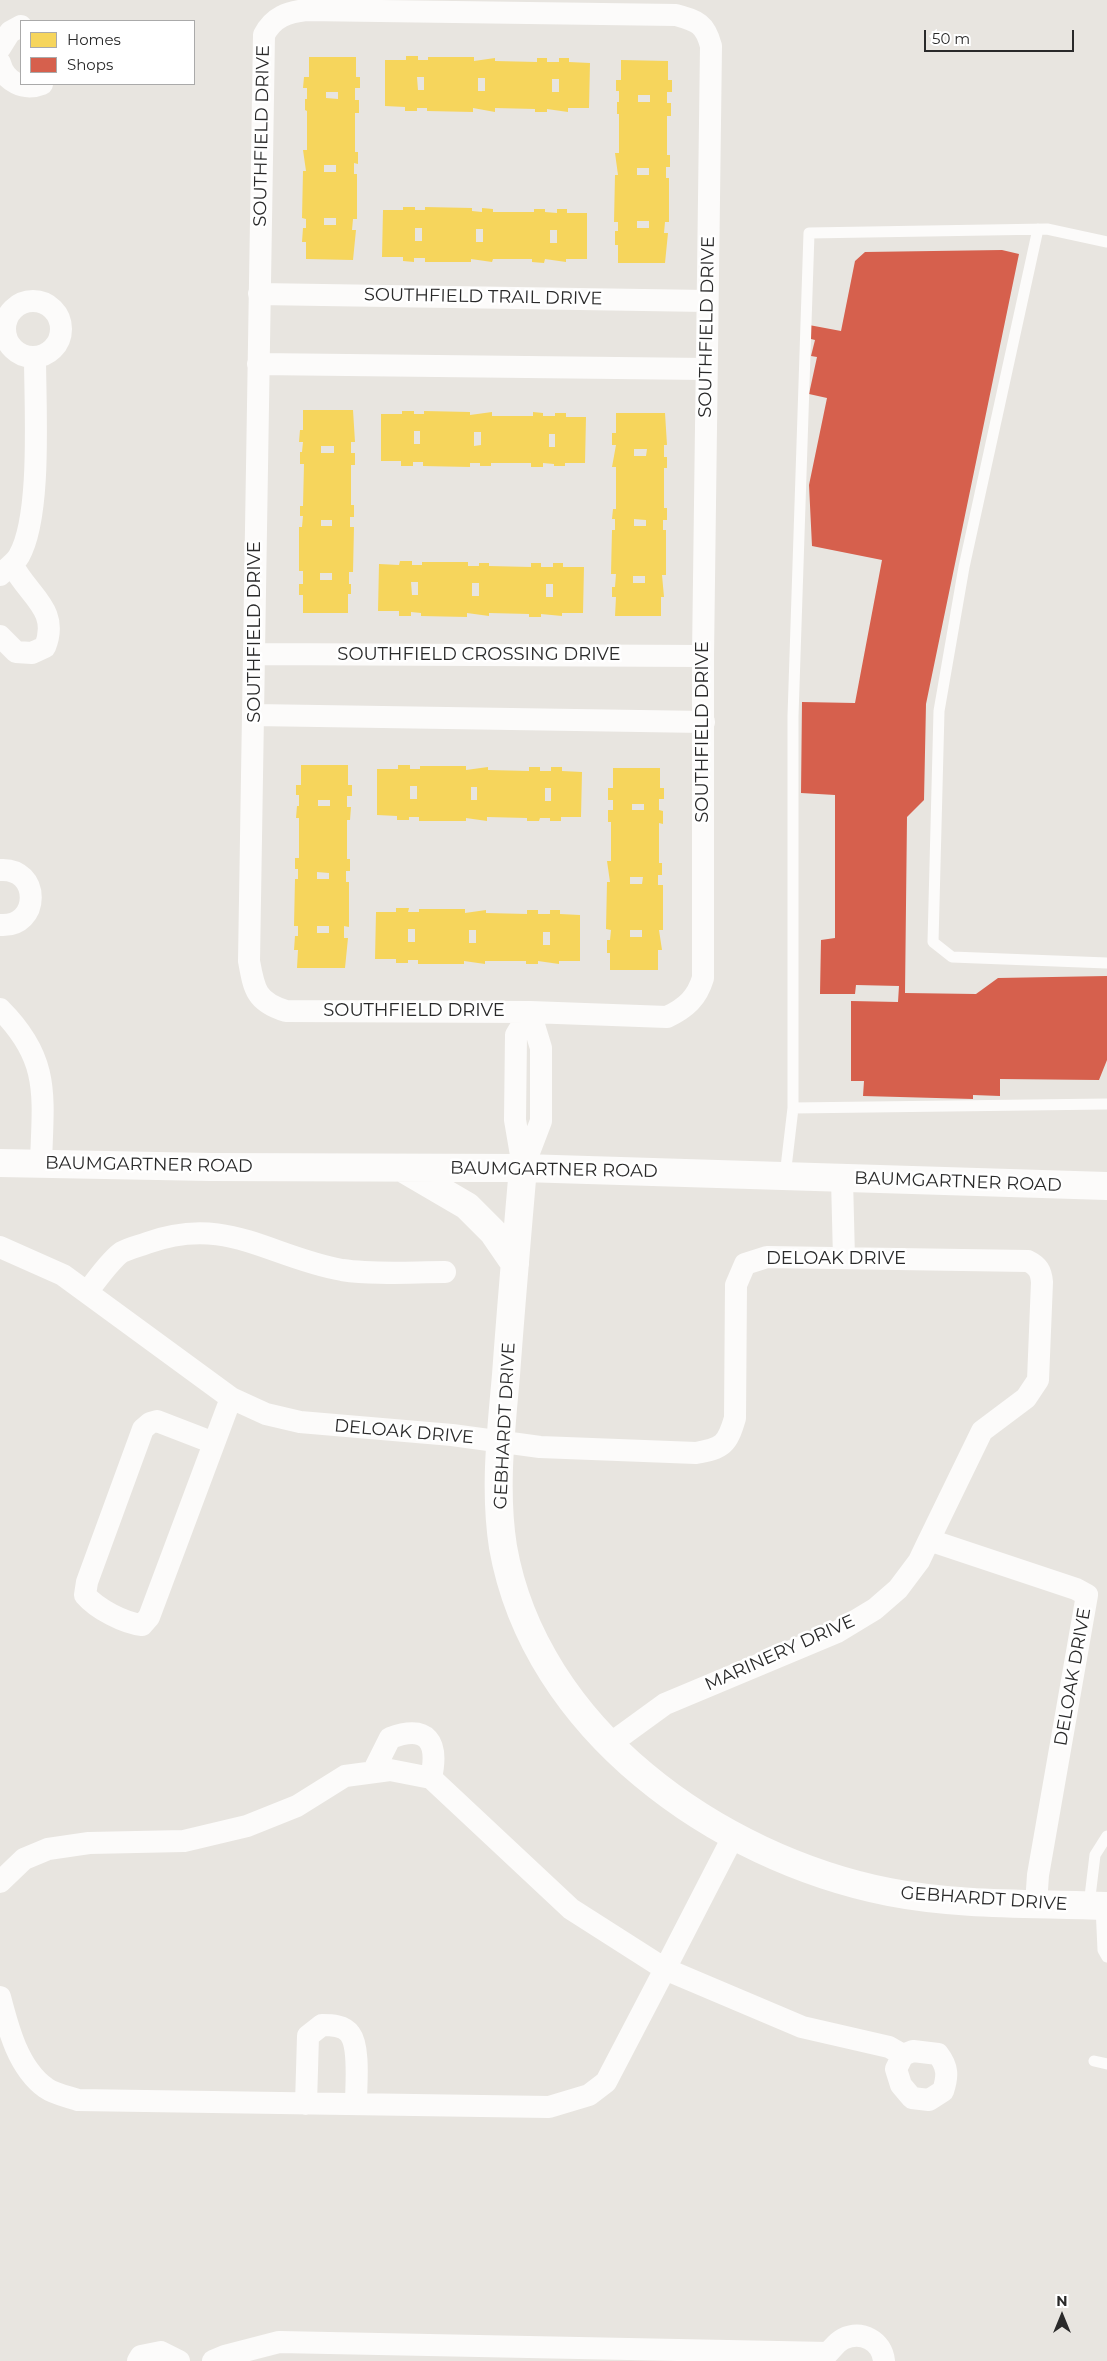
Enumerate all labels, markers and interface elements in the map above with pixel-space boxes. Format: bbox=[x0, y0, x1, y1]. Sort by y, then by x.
legend bbox=[20, 20, 195, 85]
scale bar bbox=[927, 20, 1077, 52]
text: 50 m bbox=[932, 29, 970, 48]
text: Homes bbox=[67, 30, 121, 49]
street label: SOUTHFIELD DRIVE bbox=[250, 45, 274, 227]
text: Shops bbox=[67, 55, 113, 74]
street label: SOUTHFIELD DRIVE bbox=[695, 236, 719, 418]
street label: SOUTHFIELD TRAIL DRIVE bbox=[364, 284, 602, 310]
street label: SOUTHFIELD DRIVE bbox=[244, 541, 266, 723]
street label: SOUTHFIELD DRIVE bbox=[692, 641, 714, 823]
street label: SOUTHFIELD CROSSING DRIVE bbox=[337, 644, 621, 666]
street label: SOUTHFIELD DRIVE bbox=[323, 1000, 505, 1022]
street label: BAUMGARTNER ROAD bbox=[45, 1152, 253, 1178]
street label: BAUMGARTNER ROAD bbox=[450, 1157, 658, 1183]
street label: BAUMGARTNER ROAD bbox=[854, 1168, 1062, 1196]
street label: DELOAK DRIVE bbox=[766, 1248, 906, 1270]
street label: GEBHARDT DRIVE bbox=[490, 1342, 520, 1510]
street label: DELOAK DRIVE bbox=[333, 1415, 475, 1449]
street label: DELOAK DRIVE bbox=[1050, 1606, 1096, 1748]
street label: MARINERY DRIVE bbox=[702, 1610, 858, 1696]
street label: GEBHARDT DRIVE bbox=[900, 1882, 1068, 1916]
north arrow bbox=[1037, 2291, 1087, 2341]
text: N bbox=[1056, 2292, 1068, 2310]

